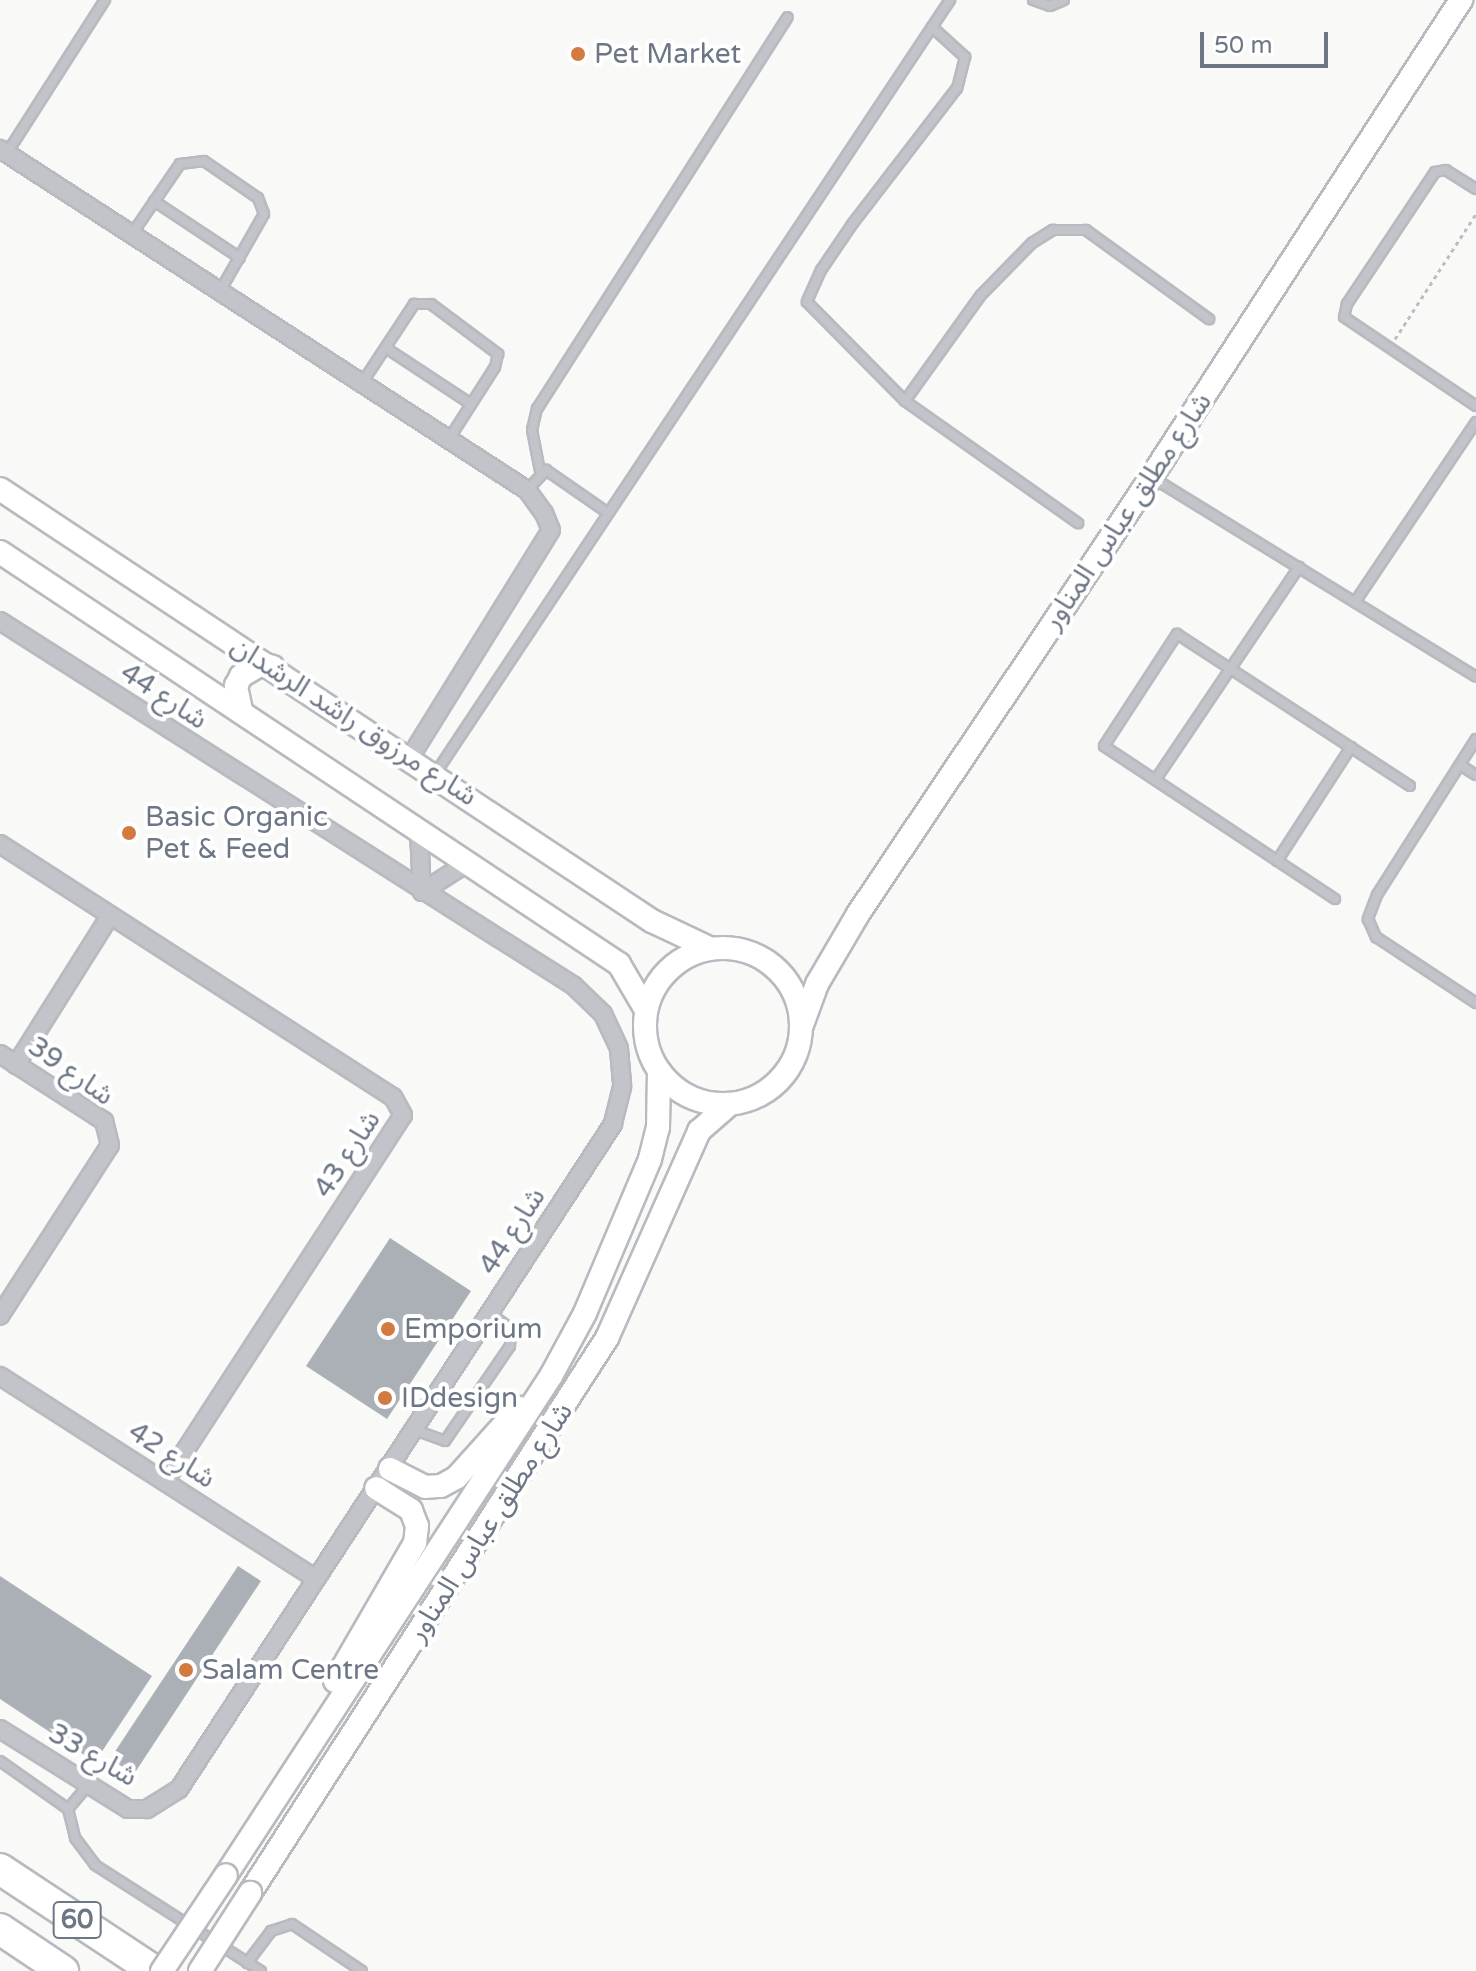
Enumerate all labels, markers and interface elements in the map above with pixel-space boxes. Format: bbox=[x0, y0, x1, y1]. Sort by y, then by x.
scale bar bbox=[1204, 16, 1332, 66]
text: 50 m bbox=[1214, 31, 1272, 60]
place label: Pet Market bbox=[594, 37, 741, 71]
marker: Pet Market bbox=[569, 45, 587, 63]
street label: شارع مطلق عباس المناور bbox=[1035, 386, 1219, 636]
street label: شارع مرزوق راشد الرشدان bbox=[225, 629, 483, 813]
street label: شارع 44 bbox=[114, 655, 214, 737]
place label: Basic Organic Pet & Feed bbox=[145, 800, 328, 866]
marker: Basic Organic Pet & Feed bbox=[120, 824, 138, 842]
street label: شارع 39 bbox=[22, 1029, 120, 1113]
street label: شارع 43 bbox=[306, 1104, 388, 1204]
street label: شارع 44 bbox=[471, 1181, 553, 1281]
place label: Emporium bbox=[404, 1312, 543, 1346]
marker: Emporium bbox=[379, 1320, 397, 1338]
place label: IDdesign bbox=[401, 1381, 518, 1415]
marker: IDdesign bbox=[376, 1389, 394, 1407]
street label: شارع مطلق عباس المناور bbox=[400, 1396, 580, 1648]
street label: شارع 42 bbox=[122, 1414, 222, 1496]
place label: Salam Centre bbox=[202, 1653, 379, 1687]
marker: Salam Centre bbox=[177, 1661, 195, 1679]
street label: شارع 33 bbox=[43, 1716, 143, 1794]
road number: 60 bbox=[51, 1898, 103, 1942]

